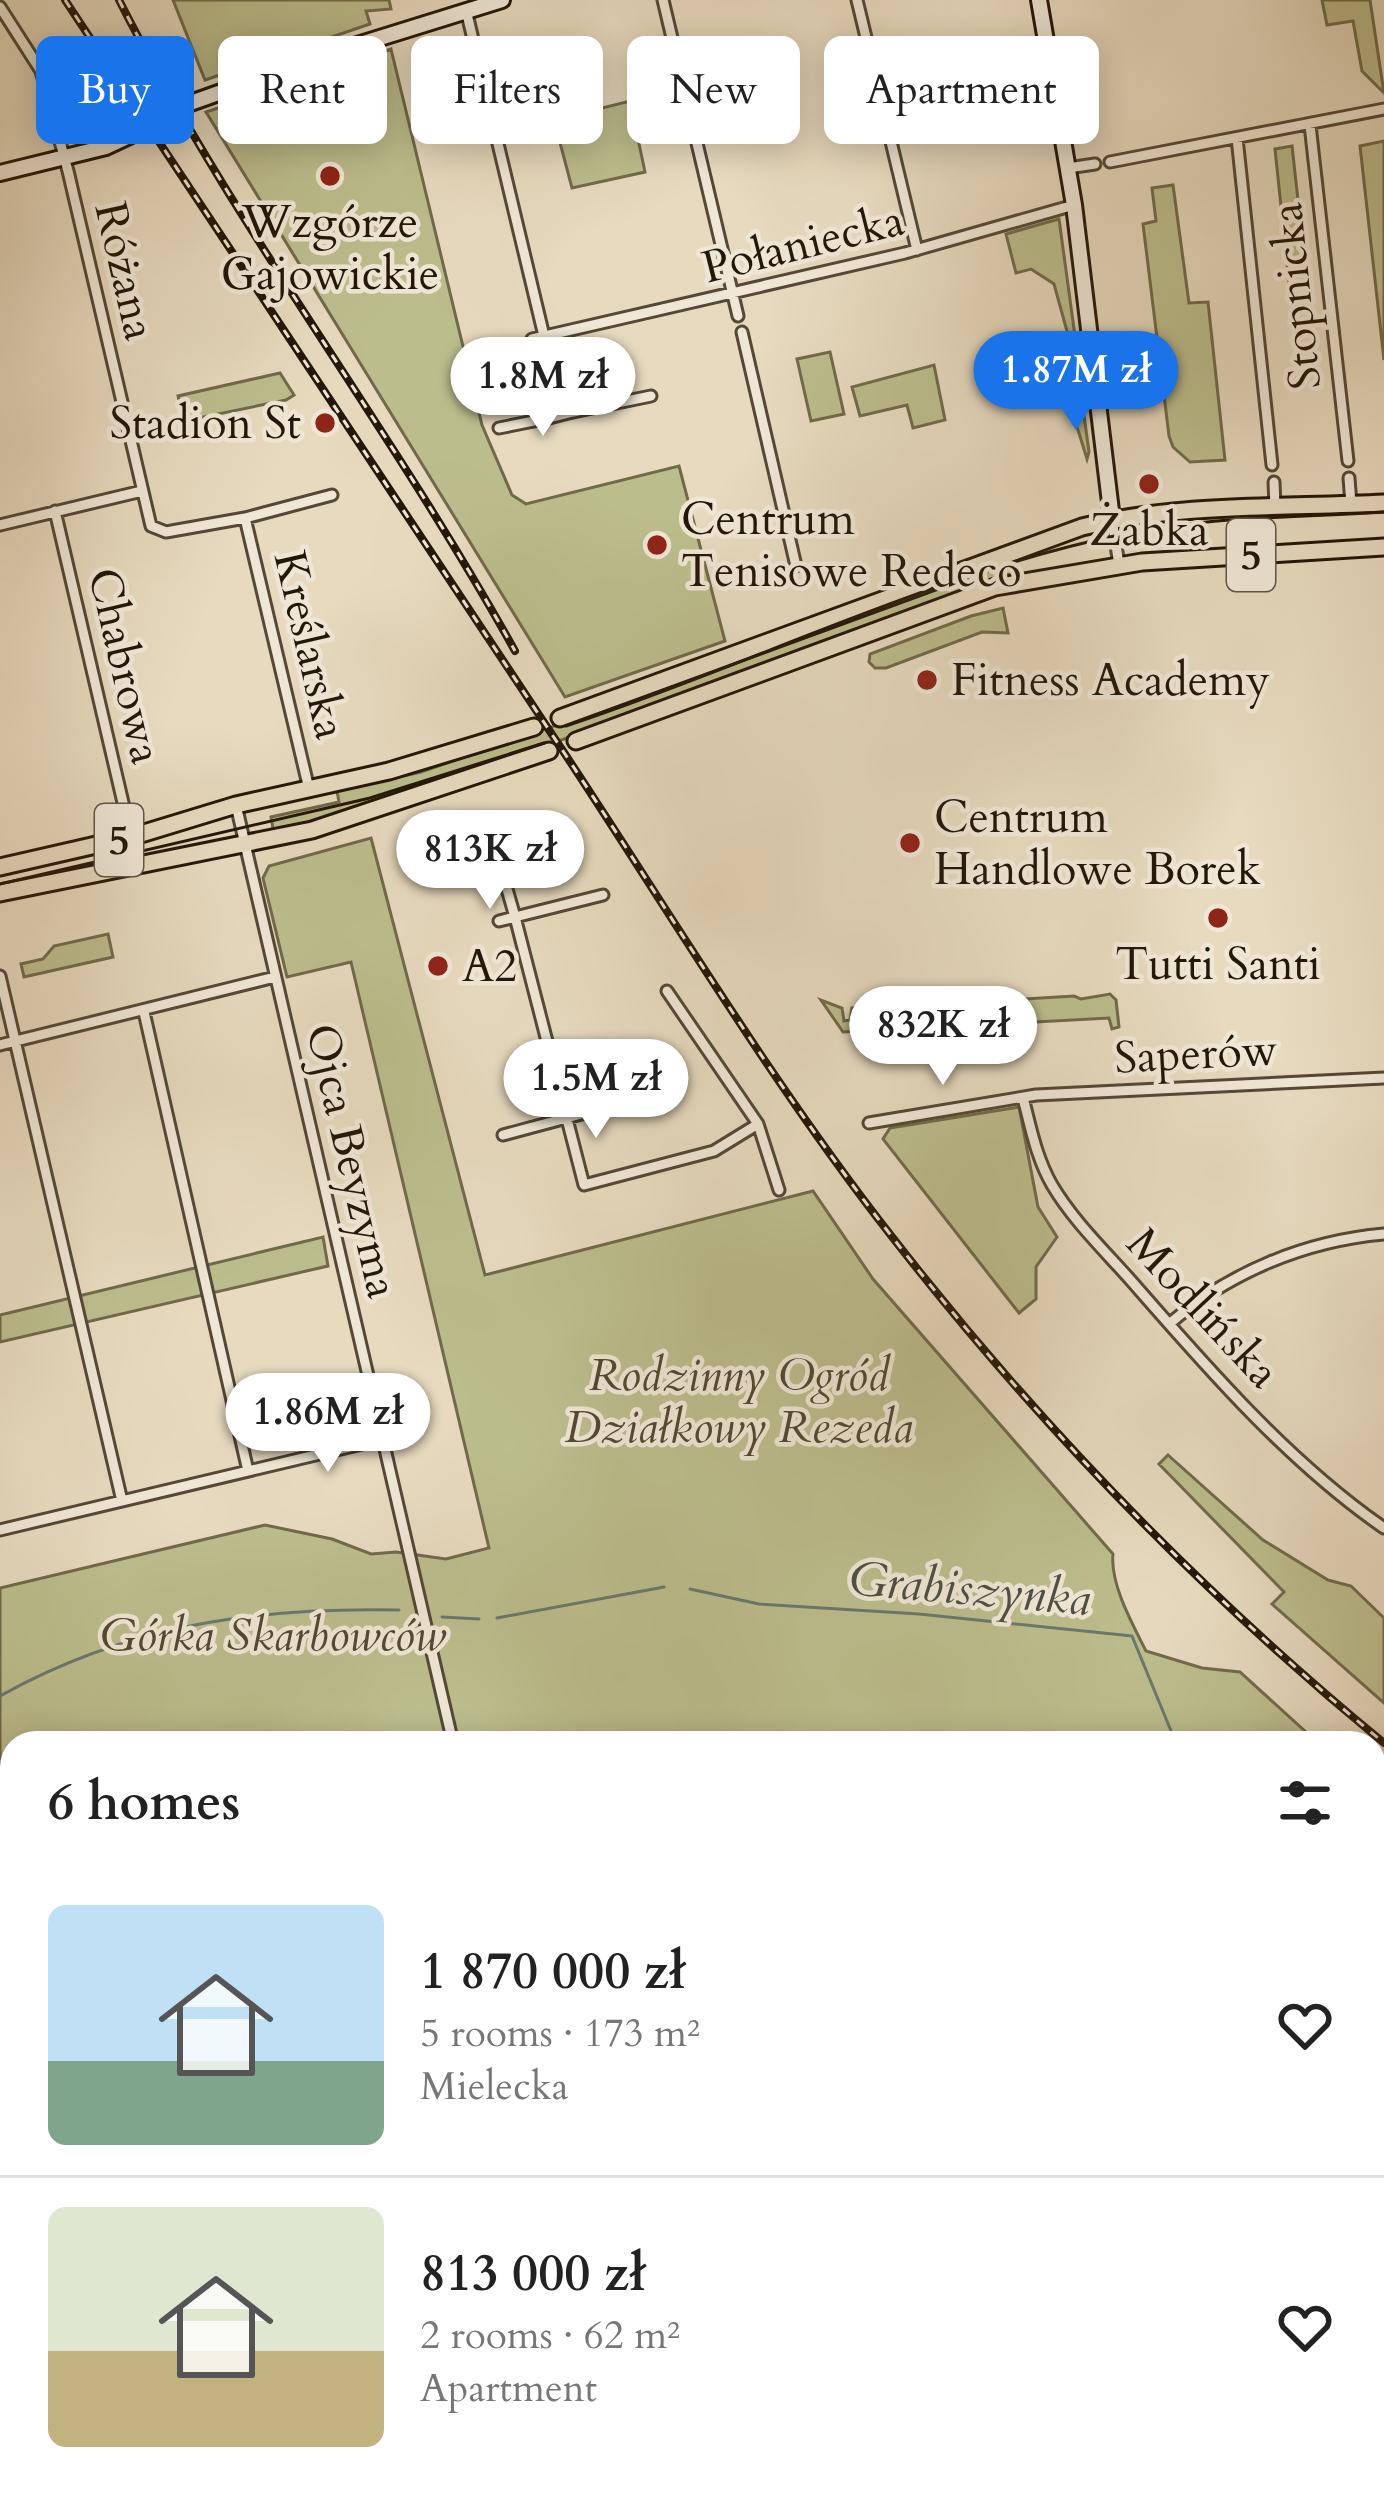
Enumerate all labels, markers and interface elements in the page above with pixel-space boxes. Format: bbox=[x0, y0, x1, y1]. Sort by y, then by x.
chip: Buy bbox=[36, 36, 194, 144]
chip: Rent bbox=[218, 36, 387, 144]
chip: Filters bbox=[411, 36, 603, 144]
chip: New bbox=[627, 36, 800, 144]
chip: Apartment bbox=[824, 36, 1099, 144]
marker: Wzgórze Gajowickie bbox=[317, 163, 343, 189]
street label: Połaniecka bbox=[696, 190, 910, 298]
place label: Wzgórze Gajowickie bbox=[221, 192, 439, 305]
street label: Różana bbox=[80, 196, 170, 346]
street label: Stopnicka bbox=[1256, 200, 1336, 392]
pin: 1.87M zł bbox=[952, 331, 1200, 433]
pin: 1.8M zł bbox=[432, 337, 654, 439]
text: 1.87M zł bbox=[1000, 343, 1152, 396]
text: 1.8M zł bbox=[477, 349, 609, 402]
place label: Stadion St bbox=[109, 393, 301, 454]
marker: Stadion St bbox=[312, 410, 338, 436]
marker: Żabka bbox=[1136, 471, 1162, 497]
place label: Centrum Tenisowe Redeco bbox=[681, 489, 1022, 602]
place label: Żabka bbox=[1089, 500, 1209, 561]
road number: 5 bbox=[1227, 519, 1275, 591]
marker: Centrum Tenisowe Redeco bbox=[644, 532, 670, 558]
street label: Kreślarska bbox=[259, 545, 361, 745]
street label: Chabrowa bbox=[73, 562, 177, 770]
place label: Fitness Academy bbox=[951, 650, 1270, 711]
marker: Fitness Academy bbox=[914, 667, 940, 693]
place label: Centrum Handlowe Borek bbox=[934, 787, 1261, 900]
road number: 5 bbox=[95, 804, 143, 876]
pin: 813K zł bbox=[379, 810, 601, 912]
text: 813K zł bbox=[423, 822, 557, 875]
marker: Centrum Handlowe Borek bbox=[897, 830, 923, 856]
marker: Tutti Santi bbox=[1205, 905, 1231, 931]
place label: Tutti Santi bbox=[1115, 934, 1321, 995]
place label: A2 bbox=[462, 936, 517, 997]
marker: A2 bbox=[425, 953, 451, 979]
pin: 832K zł bbox=[832, 986, 1054, 1088]
text: 832K zł bbox=[876, 998, 1010, 1051]
street label: Ojca Beyzyma bbox=[291, 1018, 413, 1304]
street label: Saperów bbox=[1113, 1019, 1279, 1089]
pin: 1.5M zł bbox=[485, 1039, 707, 1141]
text: 1.5M zł bbox=[530, 1051, 662, 1104]
street label: Modlińska bbox=[1113, 1214, 1293, 1402]
park label: Rodzinny Ogród Działkowy Rezeda bbox=[565, 1345, 913, 1458]
pin: 1.86M zł bbox=[204, 1373, 452, 1475]
text: 1.86M zł bbox=[252, 1385, 404, 1438]
water label: Grabiszynka bbox=[846, 1546, 1094, 1632]
park label: Górka Skarbowców bbox=[100, 1605, 447, 1666]
text: 6 homes bbox=[48, 1768, 240, 1838]
icon: filters bbox=[1272, 1770, 1338, 1836]
text: 1 870 000 zł bbox=[420, 1937, 685, 2007]
icon: home bbox=[144, 1953, 288, 2097]
icon: heart bbox=[1272, 1992, 1338, 2058]
text: 5 rooms · 173 m² bbox=[420, 2007, 700, 2060]
text: Mielecka bbox=[420, 2060, 569, 2113]
text: 813 000 zł bbox=[420, 2239, 645, 2309]
icon: home bbox=[144, 2255, 288, 2399]
icon: heart bbox=[1272, 2294, 1338, 2360]
text: 2 rooms · 62 m² bbox=[420, 2309, 680, 2362]
text: Apartment bbox=[420, 2362, 597, 2415]

